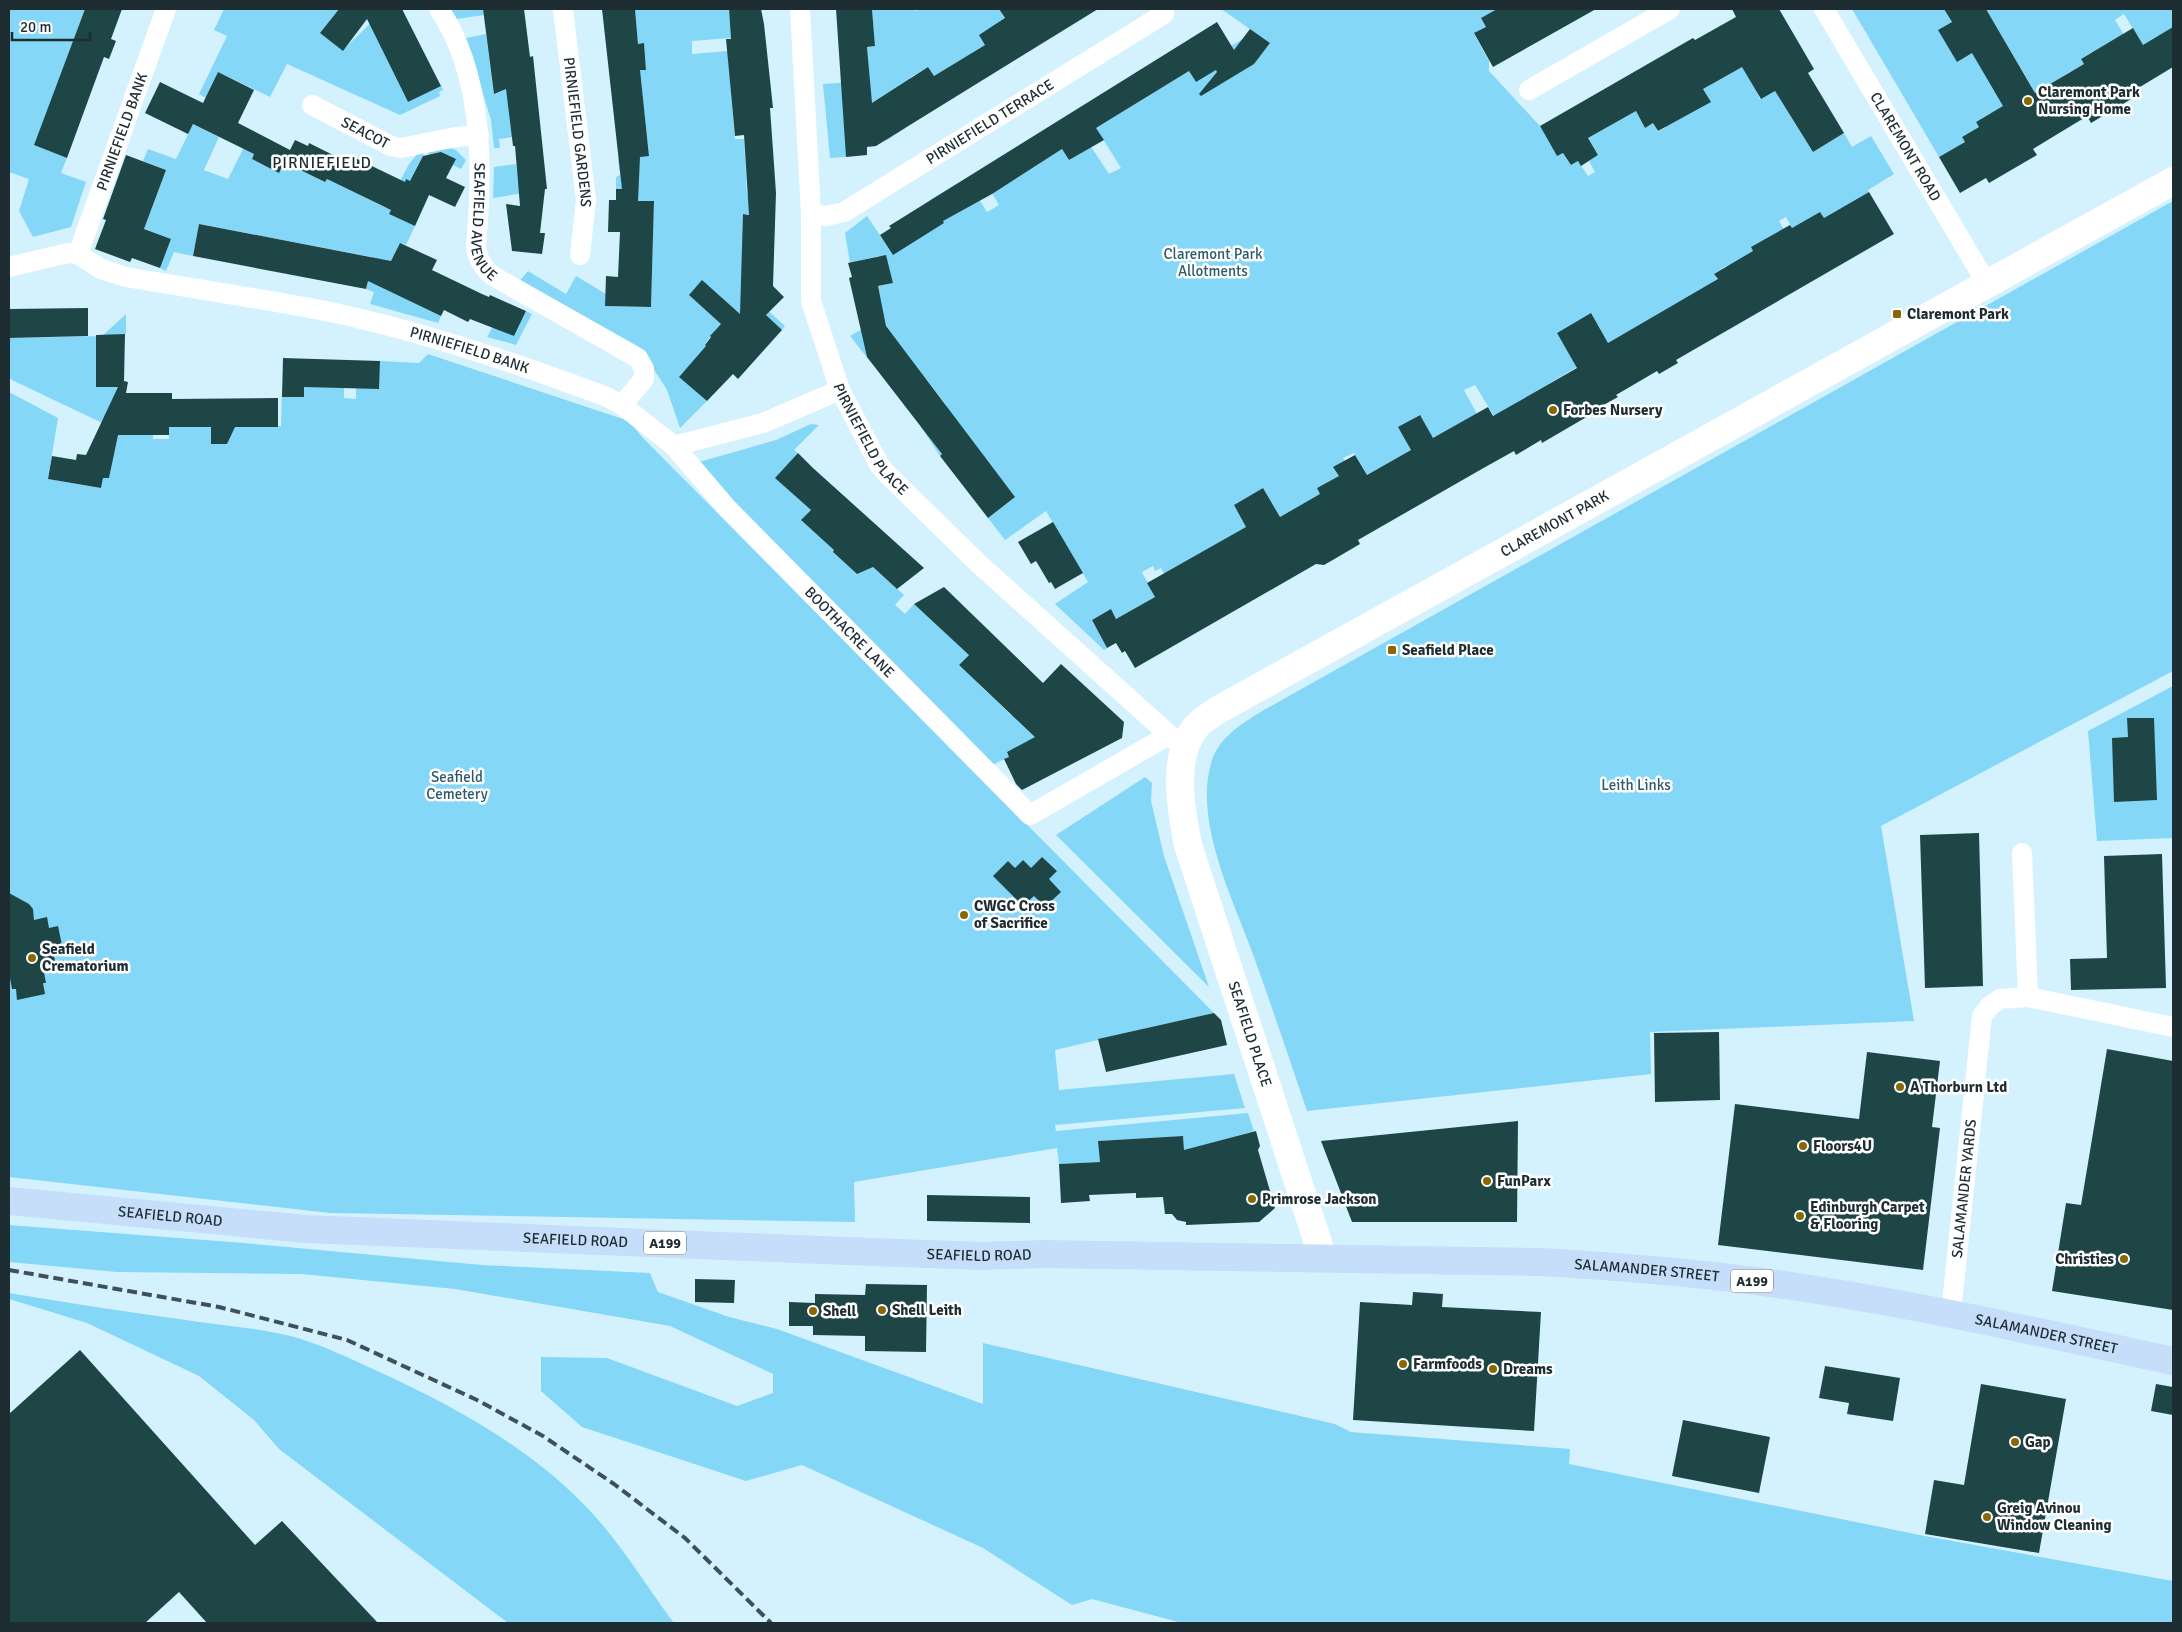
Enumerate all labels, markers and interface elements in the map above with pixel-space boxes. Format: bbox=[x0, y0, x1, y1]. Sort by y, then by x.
scale bar bbox=[12, 10, 90, 42]
text: 20 m bbox=[20, 18, 51, 36]
street label: PIRNIEFIELD GARDENS bbox=[560, 56, 595, 208]
street label: PIRNIEFIELD BANK bbox=[93, 70, 151, 193]
street label: PIRNIEFIELD TERRACE bbox=[923, 75, 1057, 168]
place label: Claremont Park Nursing Home bbox=[2038, 83, 2140, 118]
street label: CLAREMONT ROAD bbox=[1866, 89, 1945, 204]
marker: Claremont Park Nursing Home bbox=[2022, 95, 2034, 107]
street label: SEACOT bbox=[338, 113, 393, 153]
district label: PIRNIEFIELD bbox=[272, 153, 372, 173]
street label: SEAFIELD AVENUE bbox=[467, 163, 501, 285]
park label: Claremont Park Allotments bbox=[1163, 245, 1263, 280]
place label: Claremont Park bbox=[1907, 305, 2009, 323]
marker: Claremont Park bbox=[1891, 308, 1903, 320]
street label: PIRNIEFIELD BANK bbox=[408, 323, 532, 377]
street label: PIRNIEFIELD PLACE bbox=[829, 381, 912, 499]
place label: Forbes Nursery bbox=[1563, 401, 1663, 419]
marker: Forbes Nursery bbox=[1547, 404, 1559, 416]
street label: CLAREMONT PARK bbox=[1497, 486, 1612, 561]
street label: BOOTHACRE LANE bbox=[801, 583, 898, 681]
place label: Seafield Place bbox=[1402, 641, 1494, 659]
marker: Seafield Place bbox=[1386, 644, 1398, 656]
park label: Seafield Cemetery bbox=[426, 768, 488, 803]
park label: Leith Links bbox=[1601, 776, 1671, 794]
place label: CWGC Cross of Sacrifice bbox=[974, 897, 1055, 932]
marker: CWGC Cross of Sacrifice bbox=[958, 909, 970, 921]
place label: Seafield Crematorium bbox=[42, 940, 129, 975]
marker: Seafield Crematorium bbox=[26, 952, 38, 964]
street label: SEAFIELD PLACE bbox=[1224, 979, 1276, 1089]
place label: A Thorburn Ltd bbox=[1910, 1078, 2007, 1096]
marker: A Thorburn Ltd bbox=[1894, 1081, 1906, 1093]
street label: SALAMANDER YARDS bbox=[1948, 1118, 1980, 1259]
place label: Floors4U bbox=[1813, 1137, 1872, 1155]
marker: Floors4U bbox=[1797, 1140, 1809, 1152]
place label: FunParx bbox=[1497, 1172, 1551, 1190]
marker: FunParx bbox=[1481, 1175, 1493, 1187]
place label: Primrose Jackson bbox=[1262, 1190, 1376, 1208]
marker: Primrose Jackson bbox=[1246, 1193, 1258, 1205]
place label: Edinburgh Carpet & Flooring bbox=[1810, 1198, 1925, 1233]
street label: SEAFIELD ROAD bbox=[117, 1202, 223, 1230]
marker: Edinburgh Carpet & Flooring bbox=[1794, 1210, 1806, 1222]
street label: SEAFIELD ROAD bbox=[523, 1229, 628, 1251]
road number: A199 bbox=[644, 1232, 686, 1254]
street label: SEAFIELD ROAD bbox=[926, 1245, 1032, 1265]
place label: Christies bbox=[2055, 1250, 2114, 1268]
marker: Christies bbox=[2118, 1253, 2130, 1265]
street label: SALAMANDER STREET bbox=[1574, 1255, 1721, 1286]
road number: A199 bbox=[1731, 1270, 1773, 1292]
place label: Shell Leith bbox=[892, 1301, 962, 1319]
place label: Shell bbox=[823, 1302, 856, 1320]
marker: Shell Leith bbox=[876, 1304, 888, 1316]
marker: Shell bbox=[807, 1305, 819, 1317]
street label: SALAMANDER STREET bbox=[1973, 1310, 2120, 1358]
place label: Farmfoods bbox=[1413, 1355, 1482, 1373]
marker: Farmfoods bbox=[1397, 1358, 1409, 1370]
place label: Dreams bbox=[1503, 1360, 1553, 1378]
marker: Dreams bbox=[1487, 1363, 1499, 1375]
place label: Gap bbox=[2025, 1433, 2051, 1451]
marker: Gap bbox=[2009, 1436, 2021, 1448]
place label: Greig Avinou Window Cleaning bbox=[1997, 1499, 2112, 1534]
marker: Greig Avinou Window Cleaning bbox=[1981, 1511, 1993, 1523]

